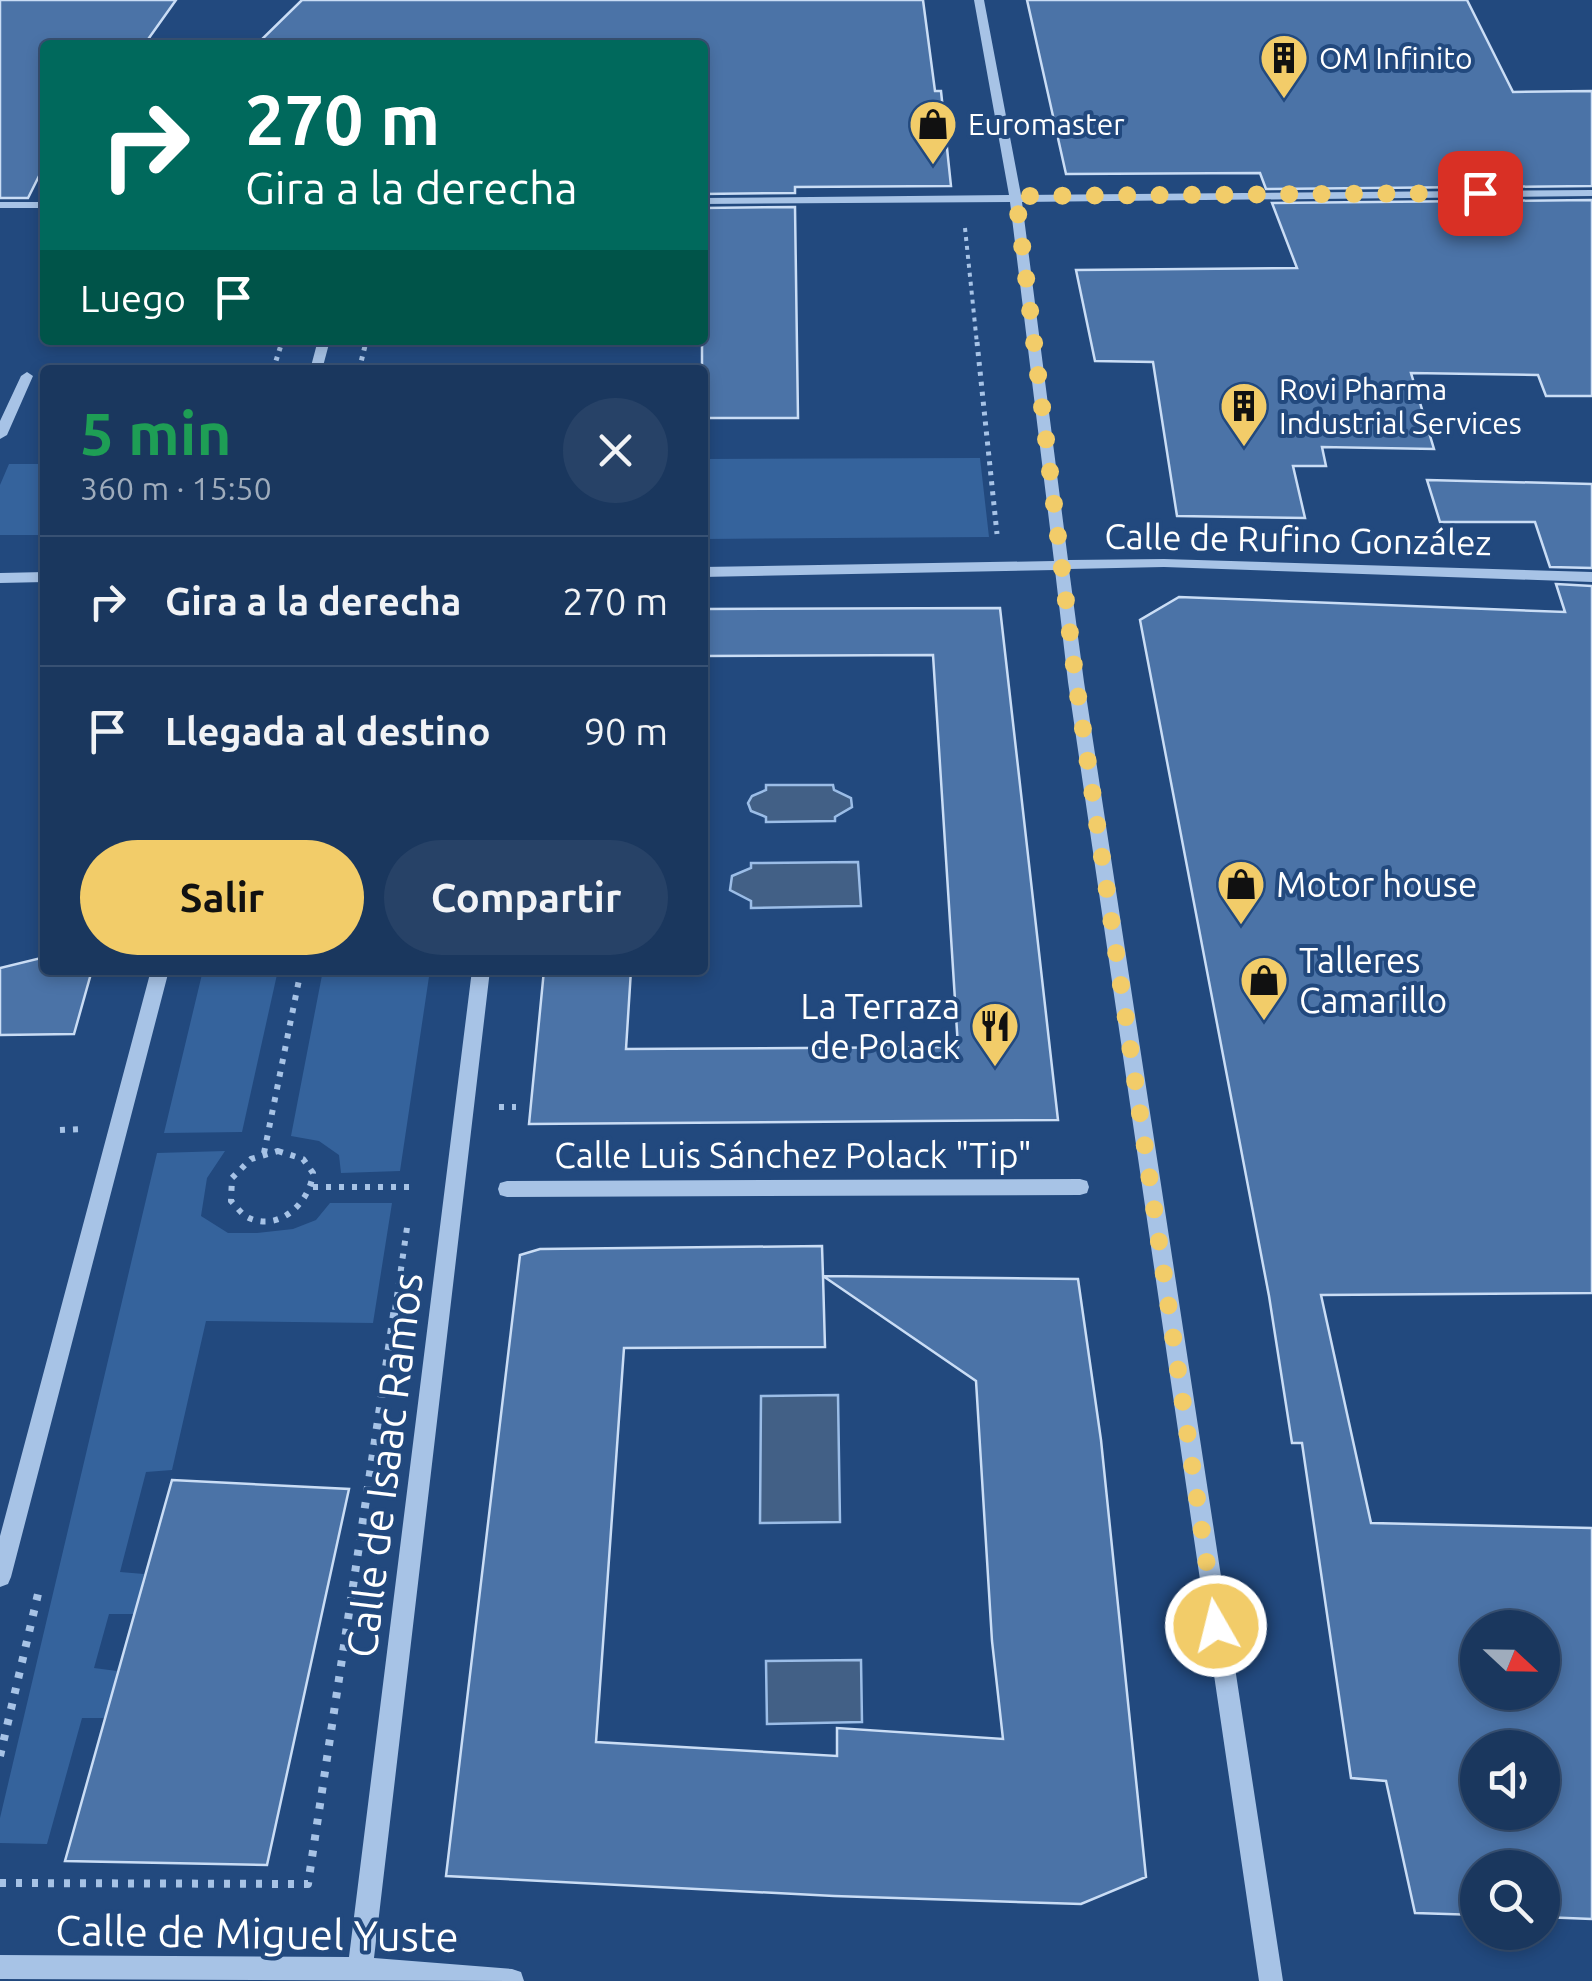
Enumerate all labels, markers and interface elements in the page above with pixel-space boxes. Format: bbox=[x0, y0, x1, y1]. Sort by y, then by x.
building icon: OM Infinito bbox=[1258, 32, 1310, 100]
place label: OM Infinito bbox=[1319, 41, 1472, 75]
icon: right bbox=[80, 80, 210, 210]
text: 270 m bbox=[245, 80, 440, 158]
shop icon: Euromaster bbox=[907, 98, 959, 166]
place label: Euromaster bbox=[968, 107, 1125, 141]
pin bbox=[1438, 151, 1523, 236]
text: Gira a la derecha bbox=[245, 162, 578, 213]
icon: arrive bbox=[1453, 166, 1508, 221]
icon: arrive bbox=[206, 270, 261, 325]
text: Luego bbox=[80, 277, 186, 319]
place label: Rovi Pharma Industrial Services bbox=[1279, 372, 1522, 440]
building icon: Rovi Pharma Industrial Services bbox=[1218, 380, 1270, 448]
button: close bbox=[563, 398, 668, 503]
text: 5 min bbox=[80, 399, 232, 466]
text: 360 m · 15:50 bbox=[80, 470, 272, 506]
street label: Calle de Rufino González bbox=[1104, 516, 1492, 562]
icon: right bbox=[80, 574, 135, 629]
text: Gira a la derecha bbox=[165, 580, 461, 622]
text: 270 m bbox=[562, 580, 668, 622]
icon: arrive bbox=[80, 704, 135, 759]
text: Llegada al destino bbox=[165, 710, 491, 752]
text: 90 m bbox=[584, 710, 668, 752]
button: Salir bbox=[80, 840, 364, 955]
button: Compartir bbox=[384, 840, 668, 955]
shop icon: Motor house bbox=[1215, 858, 1267, 926]
place label: Motor house bbox=[1276, 864, 1477, 904]
place label: Talleres Camarillo bbox=[1299, 940, 1447, 1020]
shop icon: Talleres Camarillo bbox=[1238, 954, 1290, 1022]
place label: La Terraza de Polack bbox=[801, 986, 960, 1066]
restaurant icon: La Terraza de Polack bbox=[969, 1000, 1021, 1068]
street label: Calle Luis Sánchez Polack "Tip" bbox=[554, 1135, 1032, 1175]
street label: Calle de Isaac Ramos bbox=[337, 1270, 431, 1660]
position arrow bbox=[1164, 1574, 1268, 1678]
north arrow bbox=[1460, 1610, 1560, 1710]
map controls bbox=[1460, 1610, 1560, 1950]
button: sound bbox=[1460, 1730, 1560, 1830]
button: search bbox=[1460, 1850, 1560, 1950]
street label: Calle de Miguel Yuste bbox=[55, 1906, 459, 1960]

